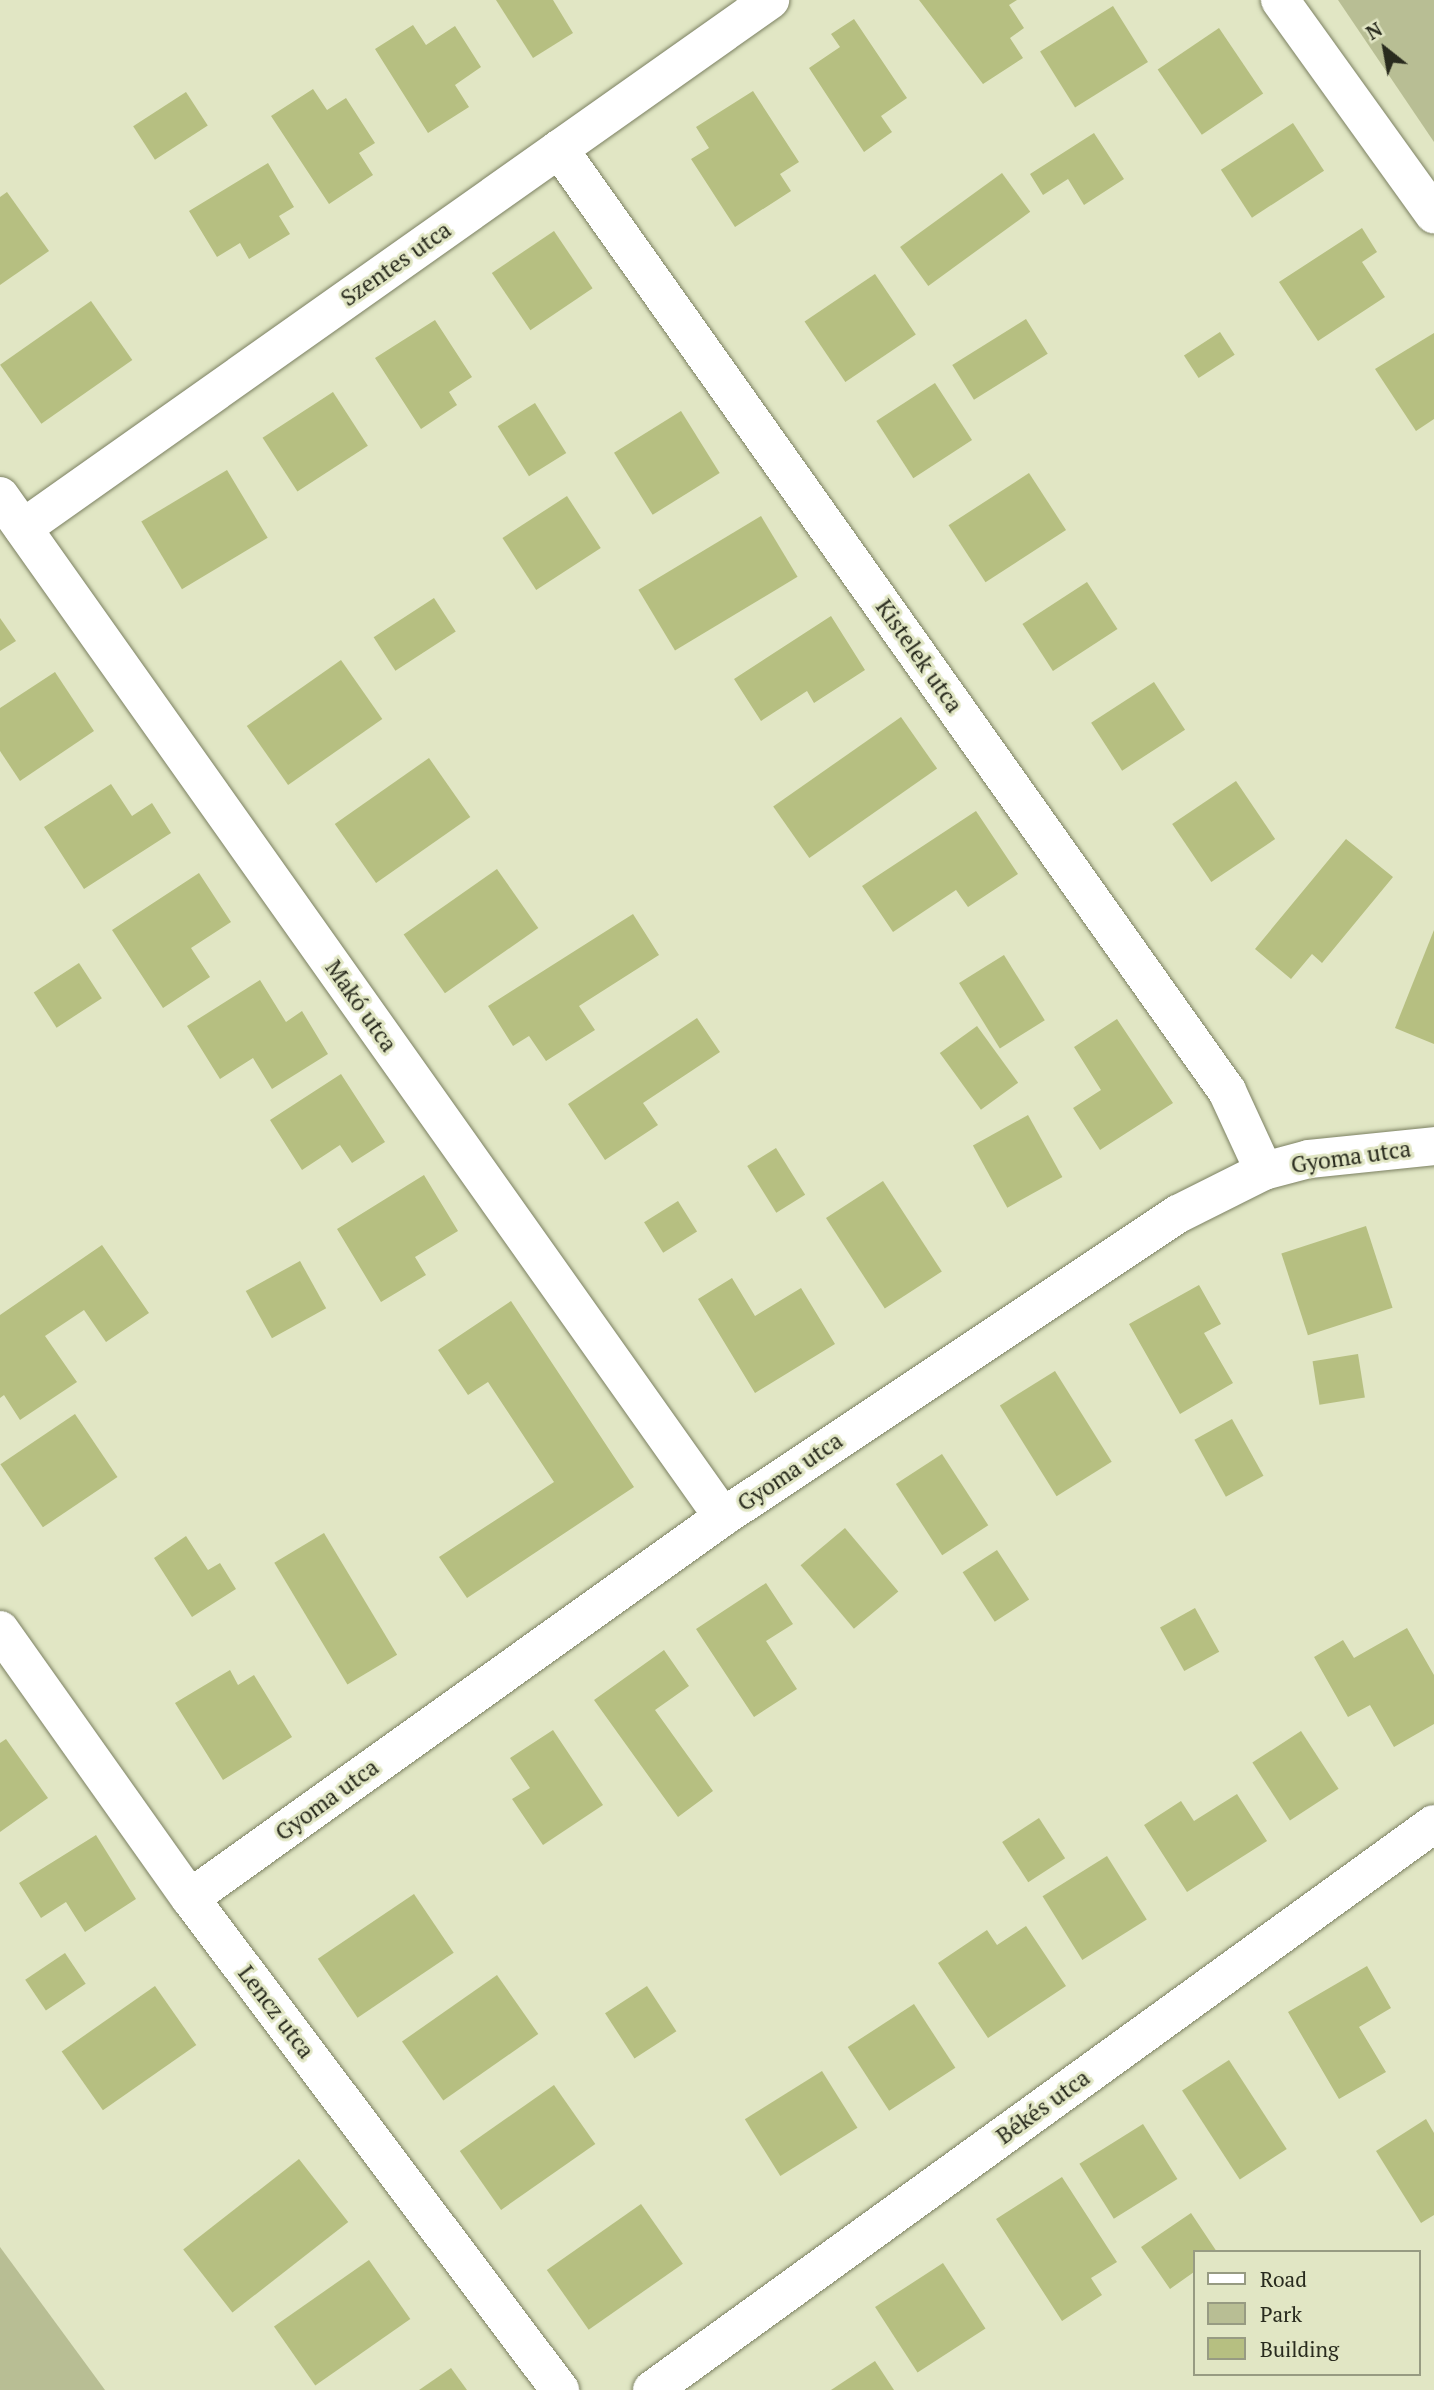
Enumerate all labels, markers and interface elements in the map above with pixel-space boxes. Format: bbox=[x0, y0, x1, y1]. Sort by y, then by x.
north arrow bbox=[1350, 14, 1420, 84]
text: N bbox=[1361, 16, 1387, 45]
street label: Szentes utca bbox=[336, 216, 456, 312]
street label: Kistelek utca bbox=[870, 594, 968, 718]
street label: Makó utca bbox=[319, 955, 403, 1057]
street label: Gyoma utca bbox=[1289, 1135, 1413, 1179]
street label: Gyoma utca bbox=[732, 1427, 848, 1517]
street label: Gyoma utca bbox=[270, 1753, 384, 1847]
street label: Lencz utca bbox=[232, 1960, 320, 2064]
street label: Békés utca bbox=[991, 2064, 1095, 2150]
legend bbox=[1192, 2250, 1420, 2376]
text: Road bbox=[1260, 2265, 1307, 2293]
text: Park bbox=[1260, 2300, 1302, 2328]
text: Building bbox=[1260, 2335, 1339, 2363]

